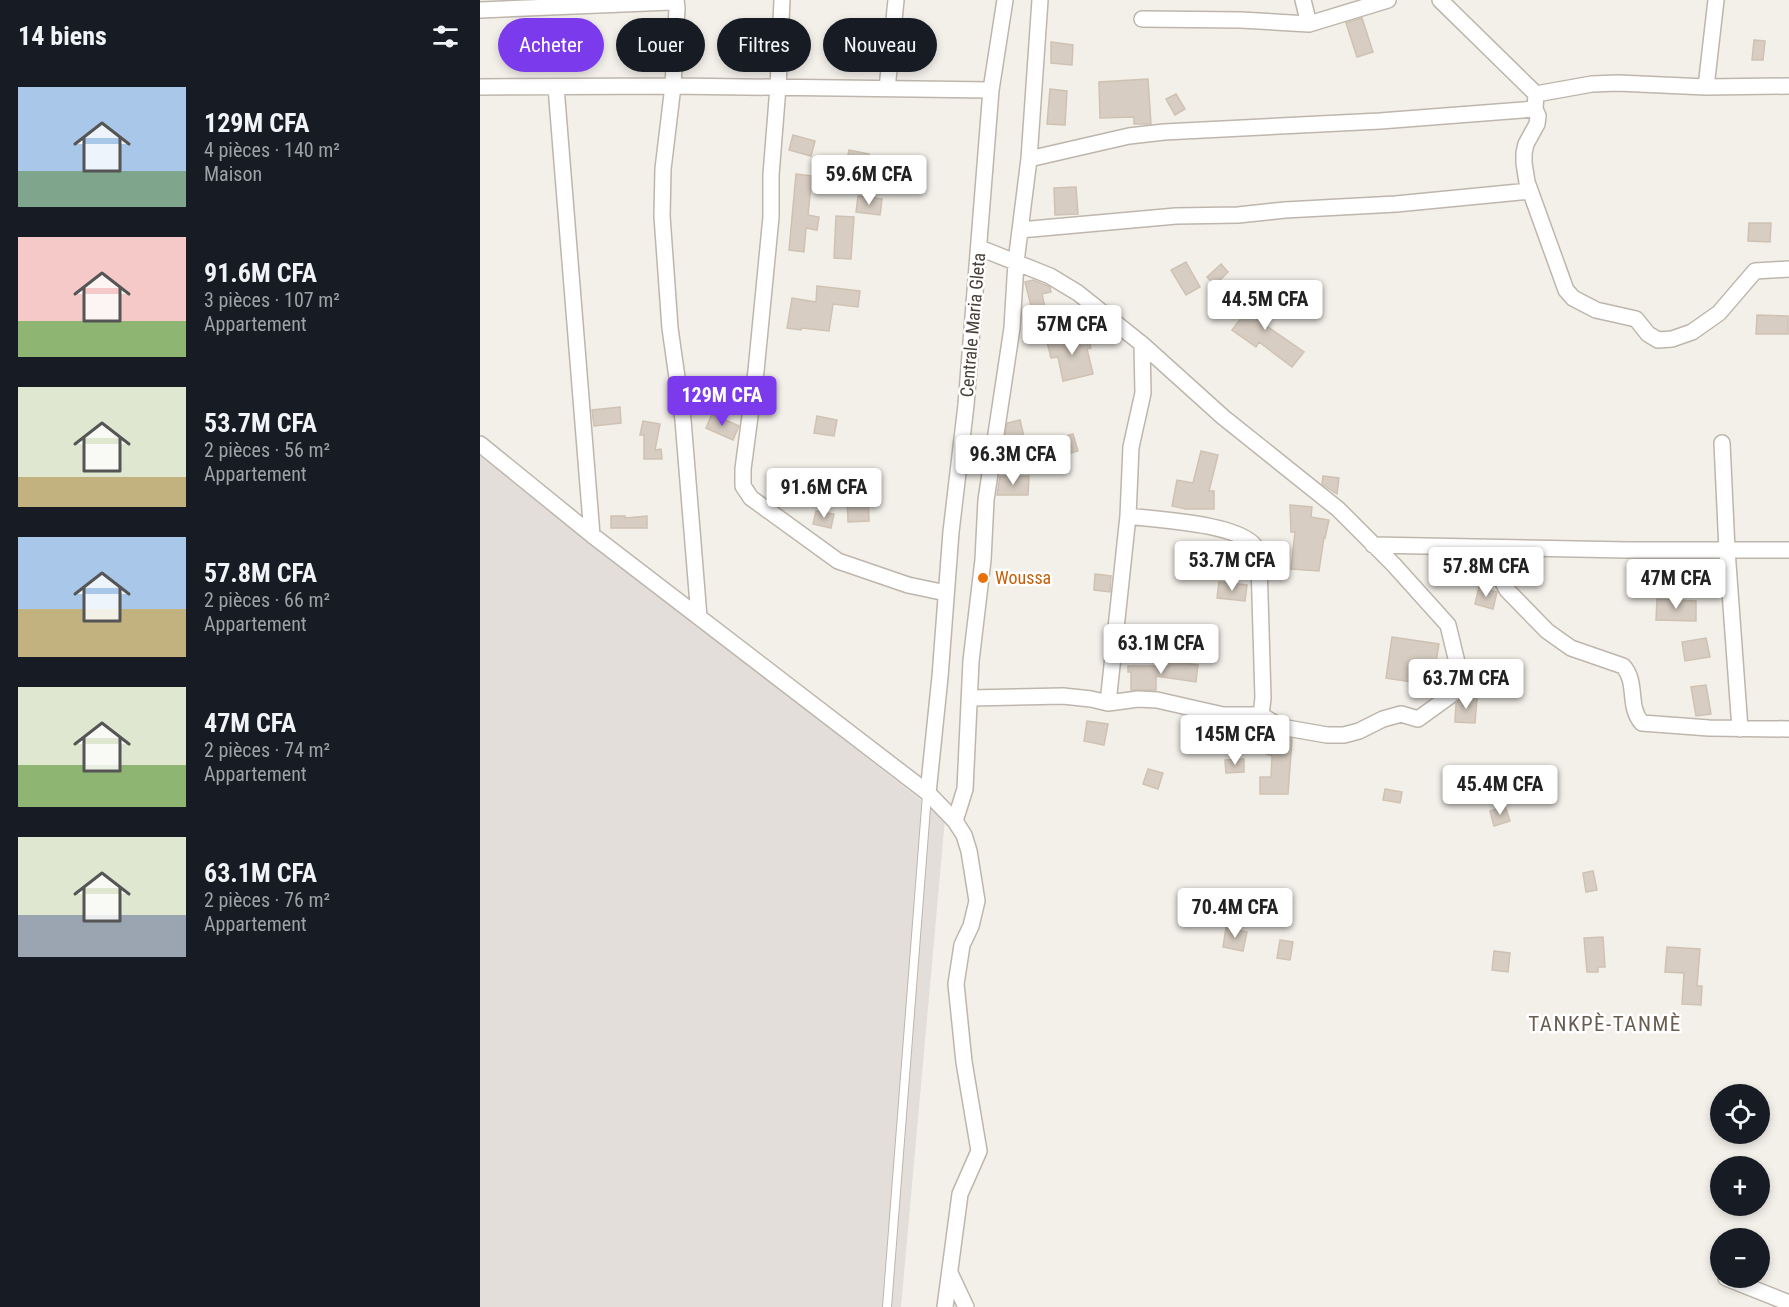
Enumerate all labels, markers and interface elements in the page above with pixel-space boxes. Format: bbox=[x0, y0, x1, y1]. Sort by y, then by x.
chip: Acheter bbox=[498, 18, 604, 72]
chip: Louer bbox=[616, 18, 705, 72]
chip: Filtres bbox=[717, 18, 811, 72]
chip: Nouveau bbox=[823, 18, 937, 72]
icon: filters bbox=[429, 20, 462, 53]
text: 14 biens bbox=[18, 21, 107, 51]
text: 129M CFA bbox=[204, 108, 309, 138]
icon: home bbox=[66, 111, 138, 183]
text: 4 pièces · 140 m² bbox=[204, 138, 340, 162]
pin: 59.6M CFA bbox=[800, 155, 938, 206]
text: Maison bbox=[204, 162, 262, 186]
text: 59.6M CFA bbox=[826, 162, 912, 186]
street label: Centrale Maria Gleta bbox=[956, 252, 989, 398]
text: 91.6M CFA bbox=[204, 258, 317, 288]
icon: home bbox=[66, 261, 138, 333]
pin: 44.5M CFA bbox=[1196, 280, 1334, 331]
text: 44.5M CFA bbox=[1222, 287, 1308, 311]
text: 3 pièces · 107 m² bbox=[204, 288, 340, 312]
pin: 57M CFA bbox=[1017, 305, 1127, 356]
text: Appartement bbox=[204, 312, 307, 336]
text: 57M CFA bbox=[1037, 312, 1107, 336]
pin: 129M CFA bbox=[660, 376, 784, 427]
text: 129M CFA bbox=[681, 383, 763, 407]
text: 53.7M CFA bbox=[204, 408, 317, 438]
icon: home bbox=[66, 411, 138, 483]
pin: 96.3M CFA bbox=[944, 435, 1082, 486]
text: 2 pièces · 56 m² bbox=[204, 438, 330, 462]
text: 96.3M CFA bbox=[970, 442, 1056, 466]
text: Appartement bbox=[204, 462, 307, 486]
pin: 91.6M CFA bbox=[755, 468, 893, 519]
text: 91.6M CFA bbox=[781, 475, 867, 499]
pin: 53.7M CFA bbox=[1163, 541, 1301, 592]
pin: 57.8M CFA bbox=[1417, 547, 1555, 598]
text: 53.7M CFA bbox=[1189, 548, 1275, 572]
text: 57.8M CFA bbox=[1443, 554, 1529, 578]
text: 57.8M CFA bbox=[204, 558, 317, 588]
pin: 47M CFA bbox=[1621, 559, 1731, 610]
icon: home bbox=[66, 561, 138, 633]
text: 47M CFA bbox=[1641, 566, 1711, 590]
place label: Woussa bbox=[995, 567, 1051, 588]
marker: Woussa bbox=[976, 571, 990, 585]
text: 2 pièces · 66 m² bbox=[204, 588, 330, 612]
text: Appartement bbox=[204, 612, 307, 636]
pin: 63.1M CFA bbox=[1092, 624, 1230, 675]
text: 63.1M CFA bbox=[1118, 631, 1204, 655]
pin: 63.7M CFA bbox=[1397, 659, 1535, 710]
text: 63.7M CFA bbox=[1423, 666, 1509, 690]
text: 47M CFA bbox=[204, 708, 296, 738]
icon: home bbox=[66, 711, 138, 783]
pin: 145M CFA bbox=[1173, 715, 1297, 766]
text: 145M CFA bbox=[1194, 722, 1276, 746]
text: 2 pièces · 74 m² bbox=[204, 738, 330, 762]
text: Appartement bbox=[204, 762, 307, 786]
pin: 45.4M CFA bbox=[1431, 765, 1569, 816]
text: 45.4M CFA bbox=[1457, 772, 1543, 796]
text: 63.1M CFA bbox=[204, 858, 317, 888]
icon: home bbox=[66, 861, 138, 933]
text: 2 pièces · 76 m² bbox=[204, 888, 330, 912]
pin: 70.4M CFA bbox=[1166, 888, 1304, 939]
text: 70.4M CFA bbox=[1192, 895, 1278, 919]
text: Appartement bbox=[204, 912, 307, 936]
district label: TANKPÈ-TANMÈ bbox=[1528, 1012, 1682, 1036]
map controls bbox=[1710, 1084, 1770, 1288]
button: locate bbox=[1710, 1084, 1770, 1144]
button: + bbox=[1710, 1156, 1770, 1216]
button: − bbox=[1710, 1228, 1770, 1288]

